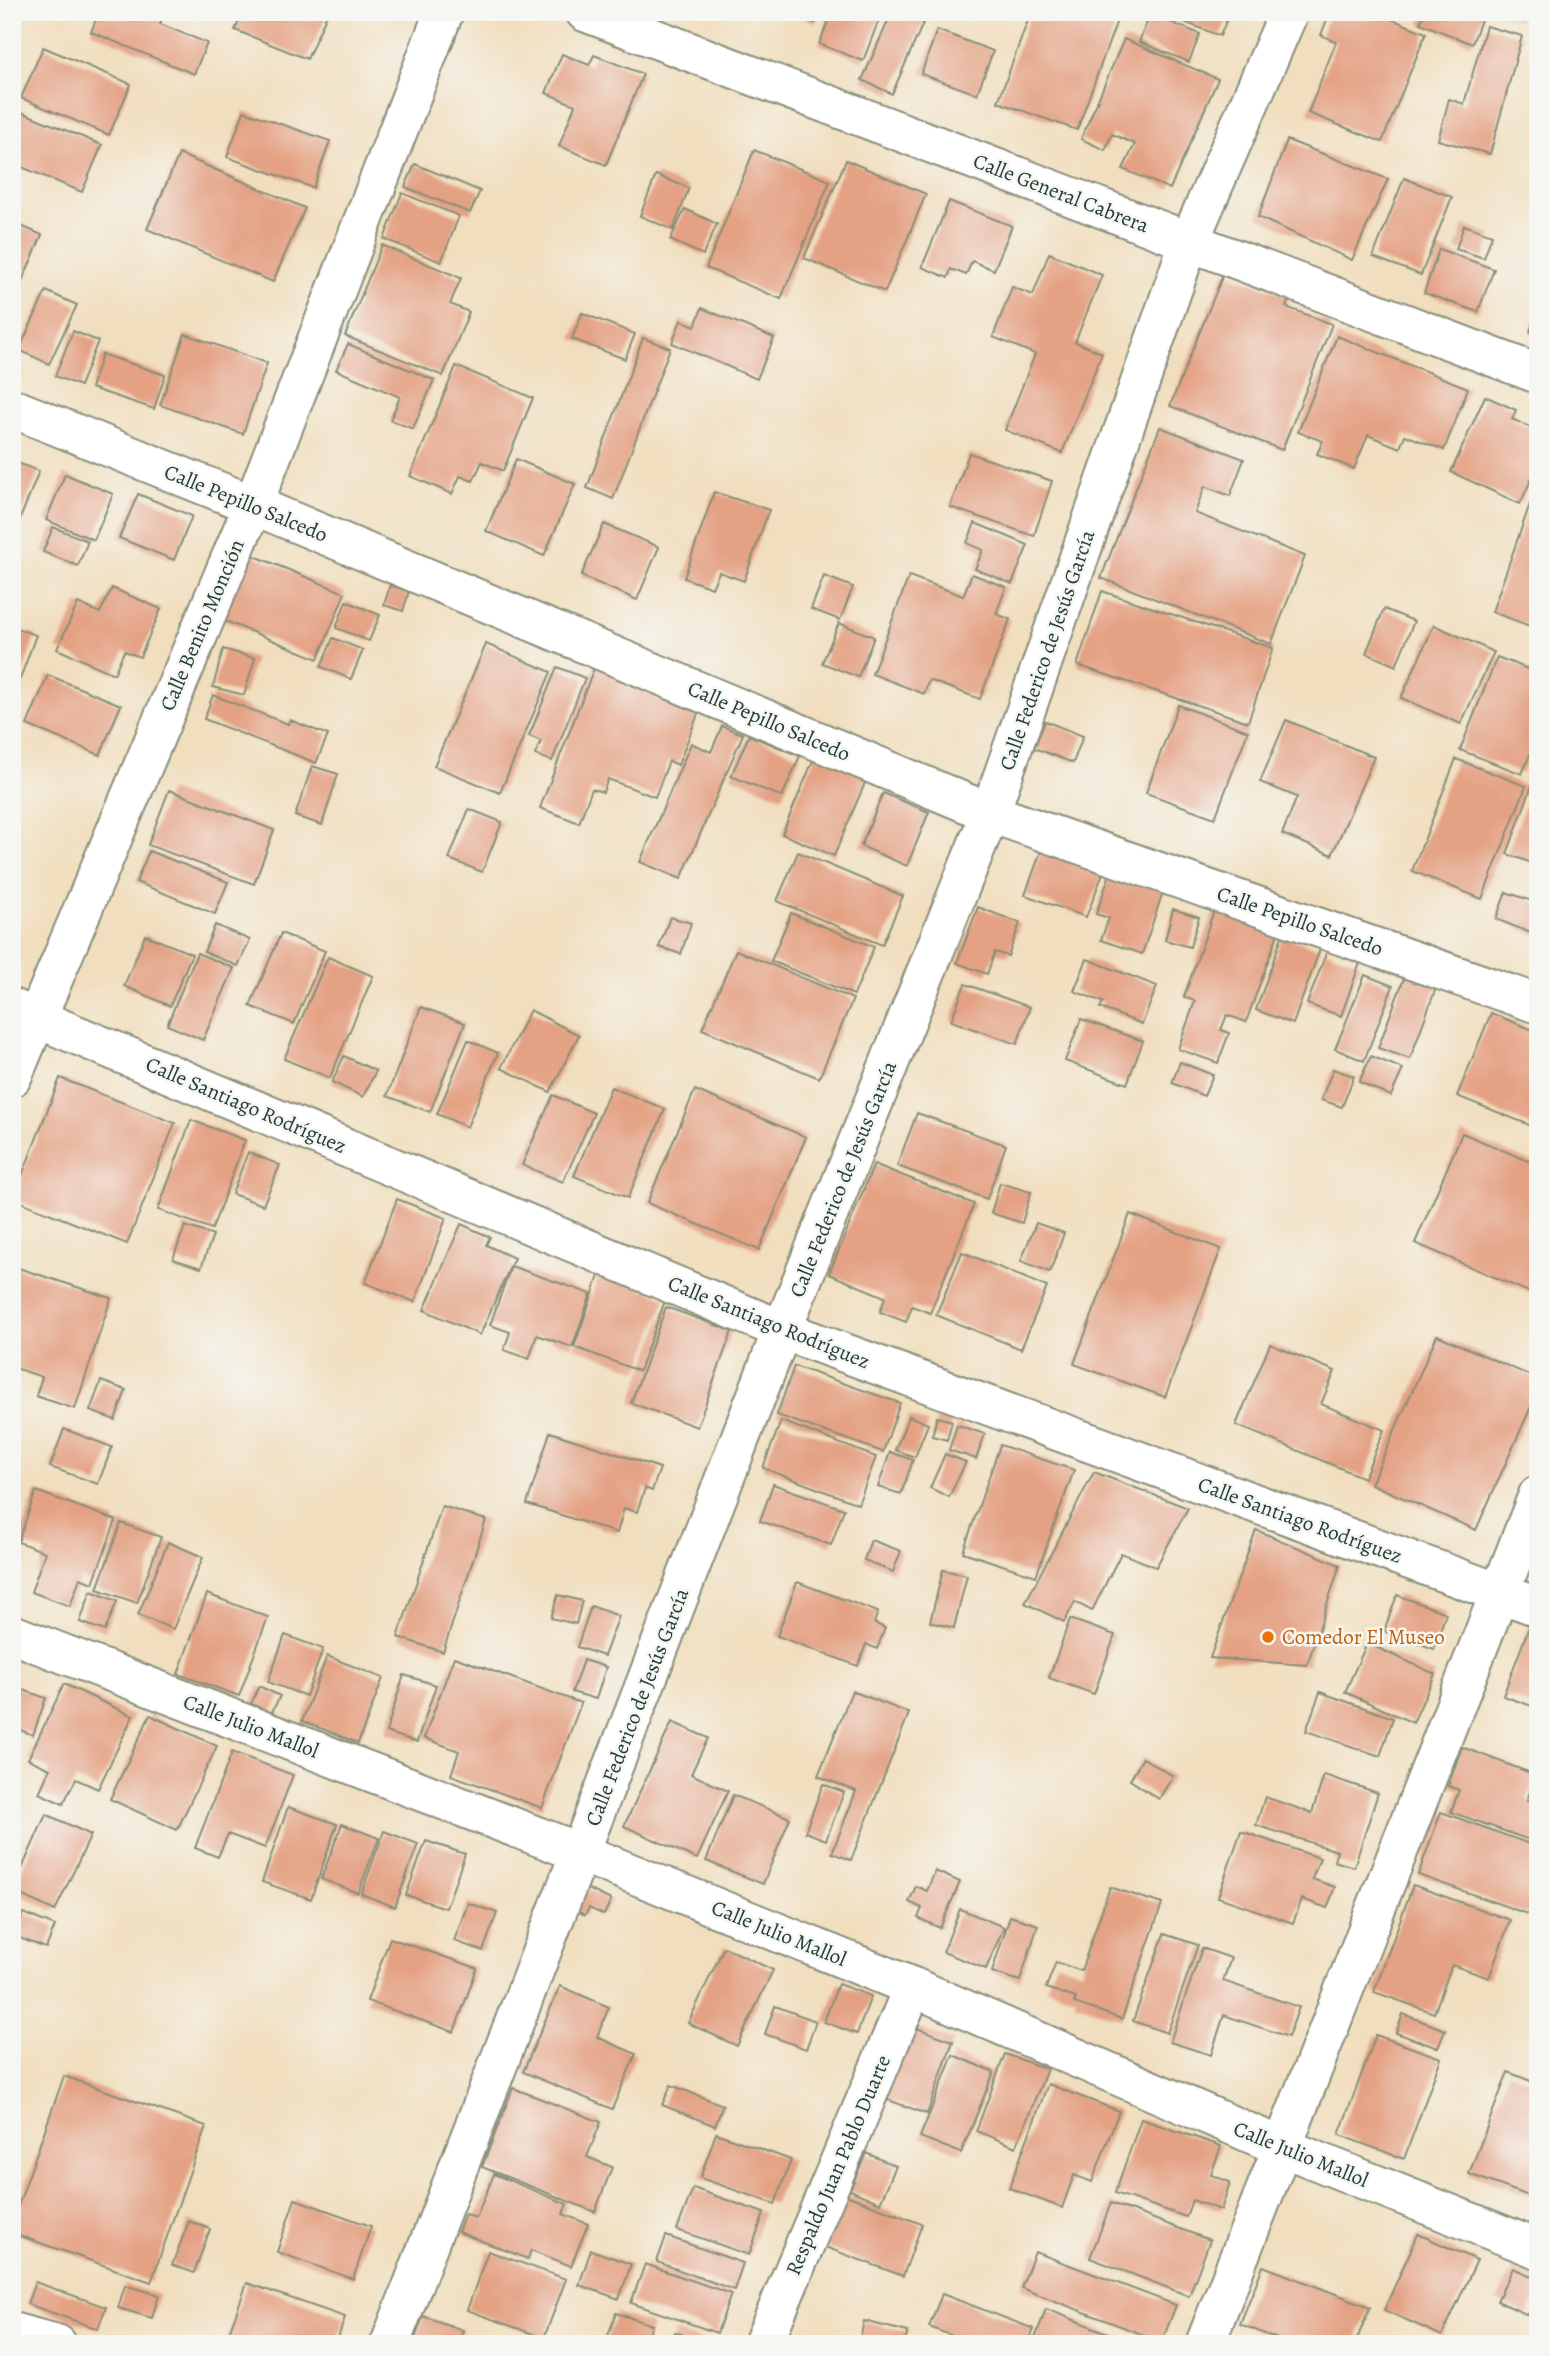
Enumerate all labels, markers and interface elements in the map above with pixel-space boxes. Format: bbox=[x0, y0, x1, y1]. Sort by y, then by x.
street label: Calle General Cabrera bbox=[969, 147, 1153, 239]
street label: Calle Pepillo Salcedo bbox=[160, 457, 332, 549]
street label: Calle Federico de Jesús García bbox=[993, 526, 1101, 774]
street label: Calle Benito Monción bbox=[153, 535, 251, 715]
street label: Calle Pepillo Salcedo bbox=[683, 674, 855, 768]
street label: Calle Pepillo Salcedo bbox=[1213, 879, 1387, 963]
street label: Calle Santiago Rodríguez bbox=[141, 1050, 351, 1160]
street label: Calle Federico de Jesús García bbox=[783, 1056, 903, 1301]
street label: Calle Santiago Rodríguez bbox=[664, 1269, 874, 1375]
street label: Calle Santiago Rodríguez bbox=[1194, 1470, 1406, 1570]
street label: Calle Federico de Jesús García bbox=[579, 1584, 695, 1830]
place label: Comedor El Museo bbox=[1282, 1623, 1445, 1651]
marker: Comedor El Museo bbox=[1260, 1629, 1276, 1645]
street label: Calle Julio Mallol bbox=[179, 1687, 323, 1765]
street label: Calle Julio Mallol bbox=[707, 1893, 851, 1973]
street label: Respaldo Juan Pablo Duarte bbox=[779, 2051, 897, 2279]
street label: Calle Julio Mallol bbox=[1229, 2114, 1373, 2194]

